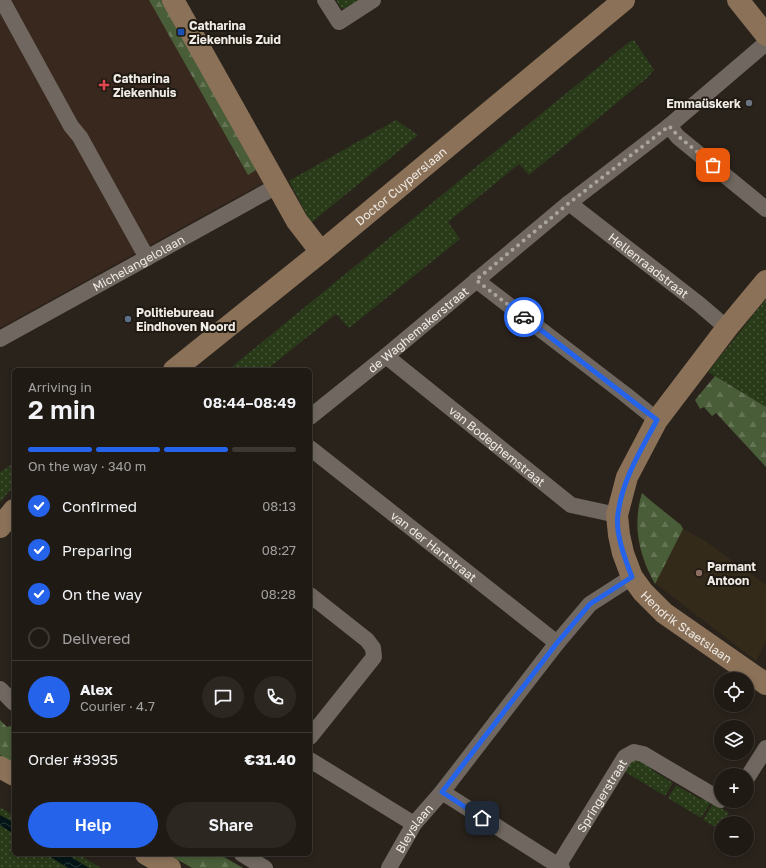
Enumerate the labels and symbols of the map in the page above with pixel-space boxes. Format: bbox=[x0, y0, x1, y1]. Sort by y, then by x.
place label: Catharina Ziekenhuis Zuid bbox=[189, 18, 281, 47]
marker: Catharina Ziekenhuis Zuid bbox=[176, 27, 186, 37]
place label: Catharina Ziekenhuis bbox=[113, 71, 177, 100]
marker: Catharina Ziekenhuis bbox=[98, 79, 110, 91]
place label: Emmaüskerk bbox=[666, 96, 741, 111]
marker: Emmaüskerk bbox=[744, 98, 754, 108]
street label: Doctor Cuyperslaan bbox=[352, 144, 449, 228]
pin bbox=[696, 148, 730, 182]
street label: Hellenraadstraat bbox=[606, 229, 692, 301]
street label: Michelangelolaan bbox=[90, 231, 187, 294]
street label: de Waghemakerstraat bbox=[364, 283, 471, 375]
courier bbox=[504, 297, 544, 337]
place label: Politiebureau Eindhoven Noord bbox=[136, 305, 235, 334]
marker: Politiebureau Eindhoven Noord bbox=[123, 314, 133, 324]
street label: van Bodeghemstraat bbox=[446, 402, 549, 489]
street label: van der Hartstraat bbox=[388, 507, 480, 585]
place label: Parmant Antoon bbox=[707, 559, 756, 588]
marker: Parmant Antoon bbox=[694, 568, 704, 578]
street label: Hendrik Staetslaan bbox=[638, 587, 735, 666]
street label: Springerstraat bbox=[573, 756, 630, 835]
street label: Bleyslaan bbox=[392, 801, 436, 855]
pin bbox=[465, 801, 499, 835]

